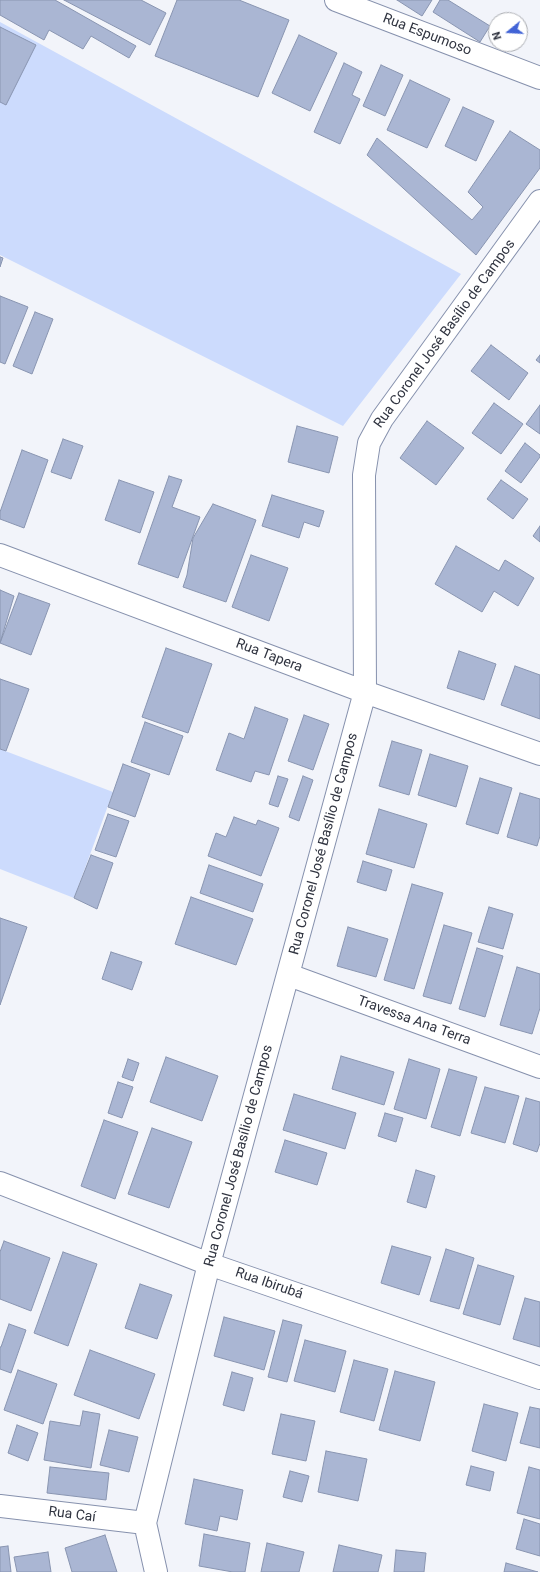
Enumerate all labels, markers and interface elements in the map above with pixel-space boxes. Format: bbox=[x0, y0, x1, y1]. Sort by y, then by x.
street label: Rua Espumoso bbox=[380, 10, 474, 60]
north arrow bbox=[488, 12, 528, 52]
text: N bbox=[490, 30, 504, 41]
street label: Rua Coronel José Basílio de Campos bbox=[371, 236, 519, 432]
street label: Rua Tapera bbox=[233, 636, 305, 676]
street label: Rua Coronel José Basílio de Campos bbox=[286, 731, 362, 957]
street label: Travessa Ana Terra bbox=[355, 993, 473, 1049]
street label: Rua Coronel José Basílio de Campos bbox=[201, 1043, 277, 1269]
street label: Rua Ibirubá bbox=[233, 1265, 305, 1303]
street label: Rua Caí bbox=[47, 1504, 97, 1526]

